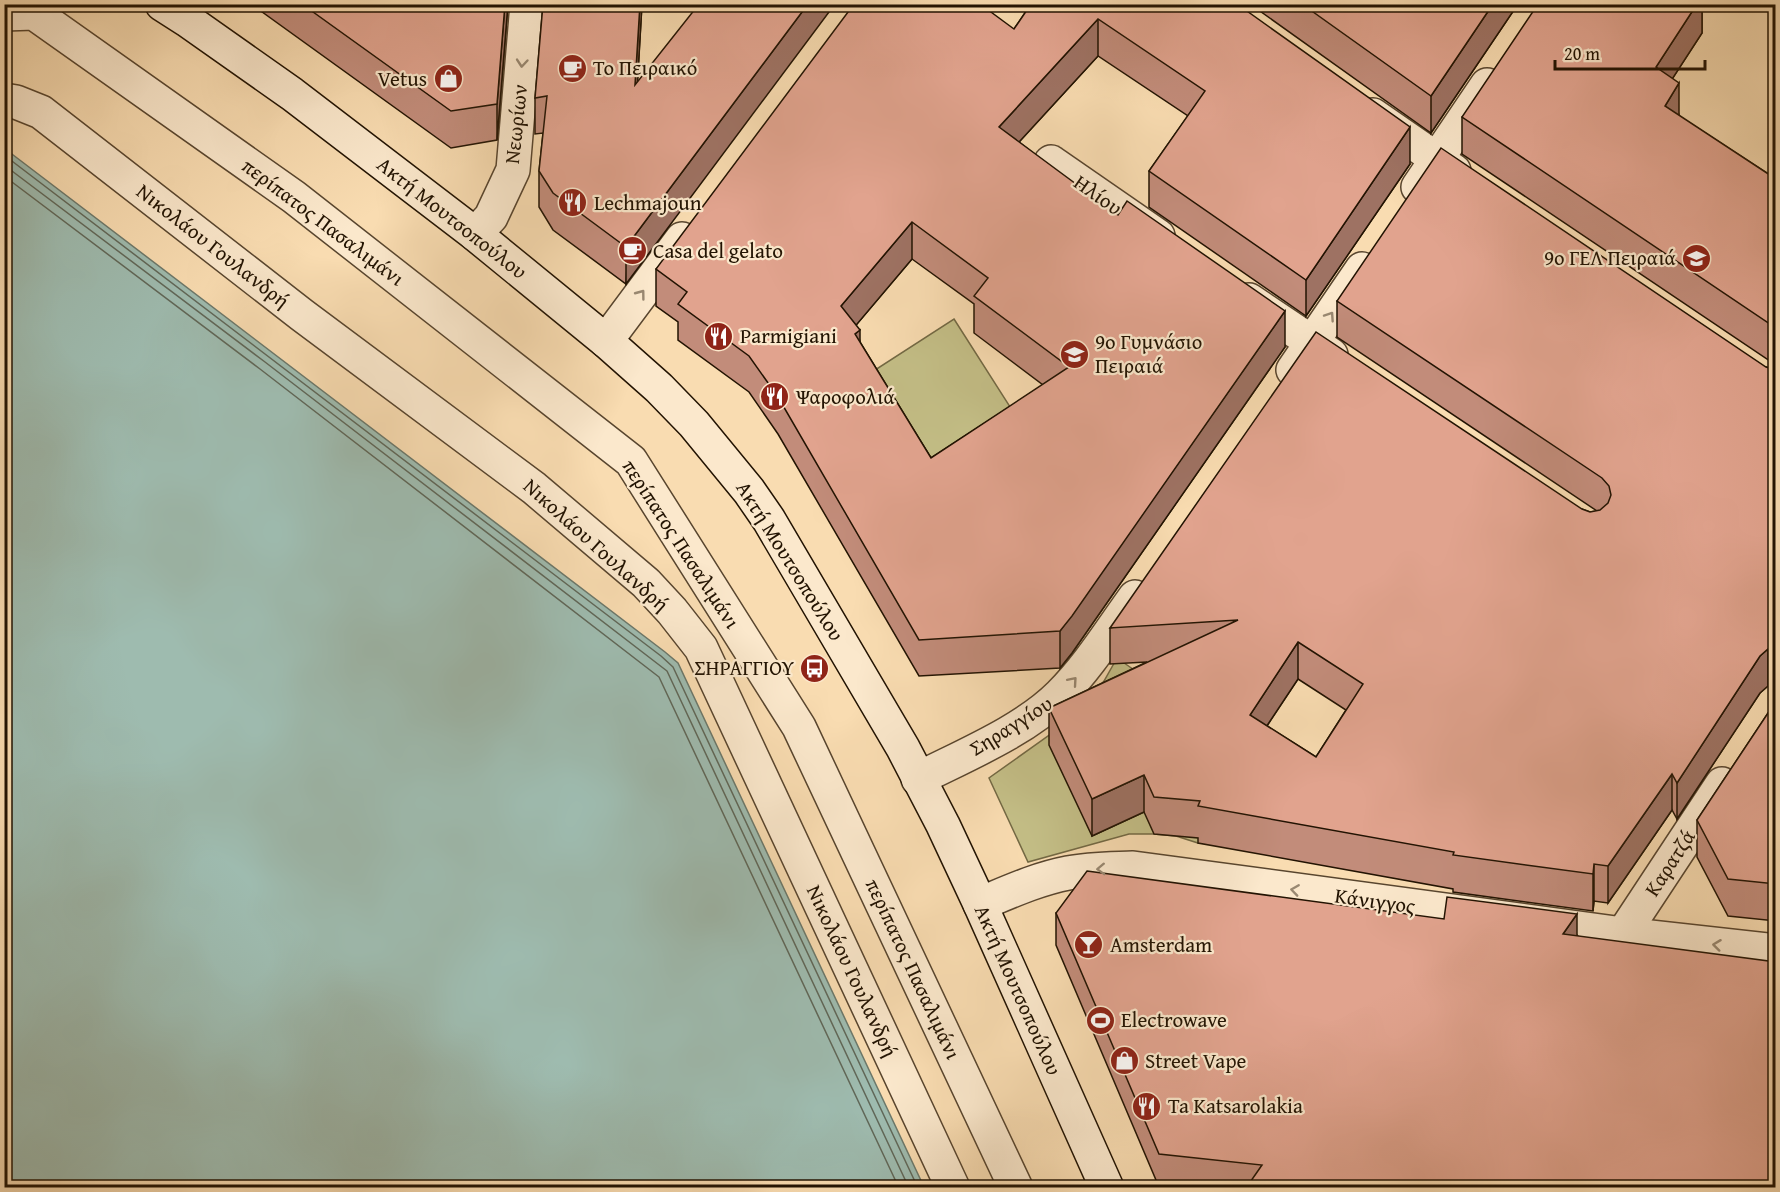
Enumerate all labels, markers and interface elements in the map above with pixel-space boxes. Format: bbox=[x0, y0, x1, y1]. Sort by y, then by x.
scale bar bbox=[1555, 33, 1705, 71]
text: 20 m bbox=[1564, 40, 1600, 67]
cafe icon: Το Πειραικό bbox=[556, 52, 588, 84]
place label: Το Πειραικό bbox=[593, 52, 697, 83]
one-way arrow bbox=[516, 58, 529, 67]
place label: Vetus bbox=[378, 63, 427, 94]
shop icon: Vetus bbox=[432, 63, 464, 95]
street label: Νεωρίων bbox=[496, 82, 535, 165]
street label: Ακτή Μουτσοπούλου bbox=[371, 149, 534, 286]
street label: περίπατος Πασαλιμάνι bbox=[235, 150, 412, 293]
street label: Ηλίου bbox=[1068, 167, 1129, 223]
street label: Νικολάου Γουλανδρή bbox=[130, 176, 296, 315]
restaurant icon: Lechmajoun bbox=[557, 187, 589, 219]
place label: Lechmajoun bbox=[594, 187, 702, 218]
cafe icon: Casa del gelato bbox=[616, 235, 648, 267]
place label: Casa del gelato bbox=[653, 235, 783, 266]
place label: 9ο ΓΕΛ Πειραιά bbox=[1544, 242, 1676, 273]
school or university icon: 9ο ΓΕΛ Πειραιά bbox=[1681, 242, 1713, 274]
one-way arrow bbox=[634, 290, 645, 301]
one-way arrow bbox=[1323, 311, 1334, 322]
restaurant icon: Parmigiani bbox=[703, 320, 735, 352]
place label: Parmigiani bbox=[740, 320, 837, 351]
place label: 9ο Γυμνάσιο Πειραιά bbox=[1095, 326, 1202, 381]
school or university icon: 9ο Γυμνάσιο Πειραιά bbox=[1058, 338, 1090, 370]
restaurant icon: Ψαροφολιά bbox=[759, 381, 791, 413]
place label: Ψαροφολιά bbox=[795, 381, 895, 412]
street label: περίπατος Πασαλιμάνι bbox=[615, 453, 748, 635]
street label: Νικολάου Γουλανδρή bbox=[517, 471, 676, 619]
street label: Ακτή Μουτσοπούλου bbox=[729, 475, 852, 647]
place label: ΣΗΡΑΓΓΙΟΥ bbox=[694, 652, 795, 683]
bus stop icon: ΣΗΡΑΓΓΙΟΥ bbox=[799, 652, 831, 684]
one-way arrow bbox=[1065, 677, 1076, 688]
street label: Σηραγγίου bbox=[963, 688, 1058, 763]
street label: Καρατζά bbox=[1636, 823, 1703, 902]
one-way arrow bbox=[1097, 863, 1106, 876]
street label: περίπατος Πασαλιμάνι bbox=[858, 873, 969, 1065]
street label: Νικολάου Γουλανδρή bbox=[799, 880, 906, 1062]
street label: Κάνιγγος bbox=[1333, 880, 1417, 921]
one-way arrow bbox=[1290, 884, 1300, 897]
street label: Ακτή Μουτσοπούλου bbox=[967, 900, 1070, 1080]
bar icon: Amsterdam bbox=[1073, 929, 1105, 961]
place label: Amsterdam bbox=[1110, 929, 1212, 960]
one-way arrow bbox=[1713, 939, 1722, 951]
sports icon: Electrowave bbox=[1084, 1004, 1116, 1036]
place label: Electrowave bbox=[1121, 1004, 1227, 1035]
shop icon: Street Vape bbox=[1108, 1045, 1140, 1077]
place label: Street Vape bbox=[1145, 1045, 1247, 1076]
restaurant icon: Ta Κatsarolakia bbox=[1131, 1090, 1163, 1122]
place label: Ta Κatsarolakia bbox=[1168, 1090, 1303, 1121]

